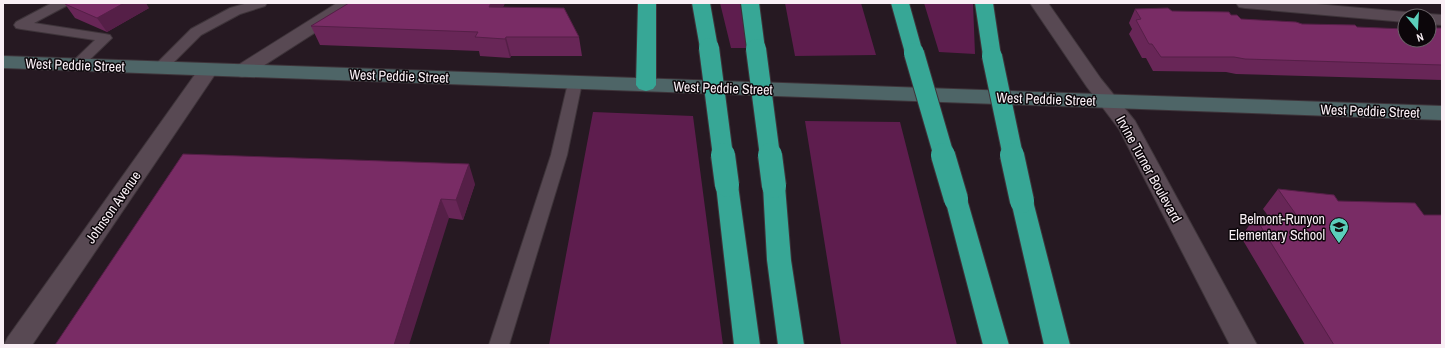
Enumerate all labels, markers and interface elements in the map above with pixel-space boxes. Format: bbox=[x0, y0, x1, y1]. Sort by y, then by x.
north arrow bbox=[1397, 8, 1437, 48]
text: N bbox=[1415, 30, 1425, 45]
street label: West Peddie Street bbox=[25, 54, 125, 76]
street label: West Peddie Street bbox=[349, 65, 449, 87]
street label: West Peddie Street bbox=[673, 77, 773, 99]
street label: West Peddie Street bbox=[996, 88, 1096, 110]
street label: West Peddie Street bbox=[1320, 100, 1420, 122]
street label: Irvine Turner Boulevard bbox=[1112, 112, 1186, 226]
street label: Johnson Avenue bbox=[81, 167, 145, 247]
place label: Belmont-Runyon Elementary School bbox=[1229, 210, 1325, 244]
school or university icon: Belmont-Runyon Elementary School bbox=[1328, 216, 1350, 244]

